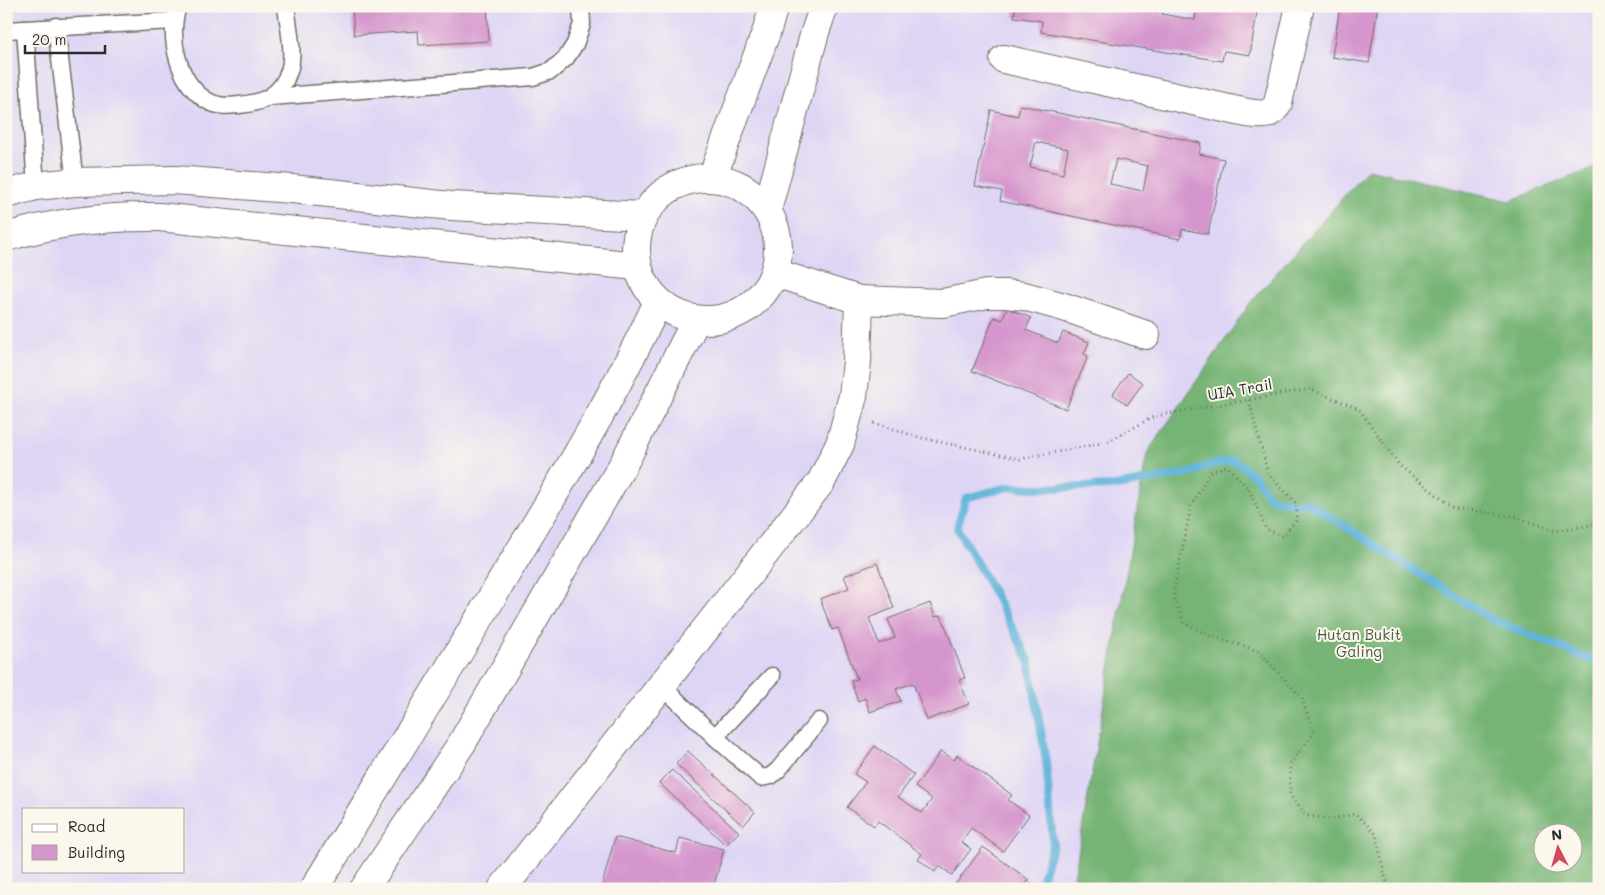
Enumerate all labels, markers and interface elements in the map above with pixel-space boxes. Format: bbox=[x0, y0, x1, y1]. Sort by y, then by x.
scale bar bbox=[25, 22, 105, 54]
text: 20 m bbox=[32, 29, 66, 49]
street label: UIA Trail bbox=[1206, 373, 1274, 405]
park label: Hutan Bukit Galing bbox=[1317, 624, 1401, 661]
legend bbox=[22, 808, 185, 872]
text: Road bbox=[68, 816, 105, 836]
north arrow bbox=[1532, 822, 1582, 872]
text: N bbox=[1550, 825, 1563, 845]
text: Building bbox=[68, 842, 125, 862]

